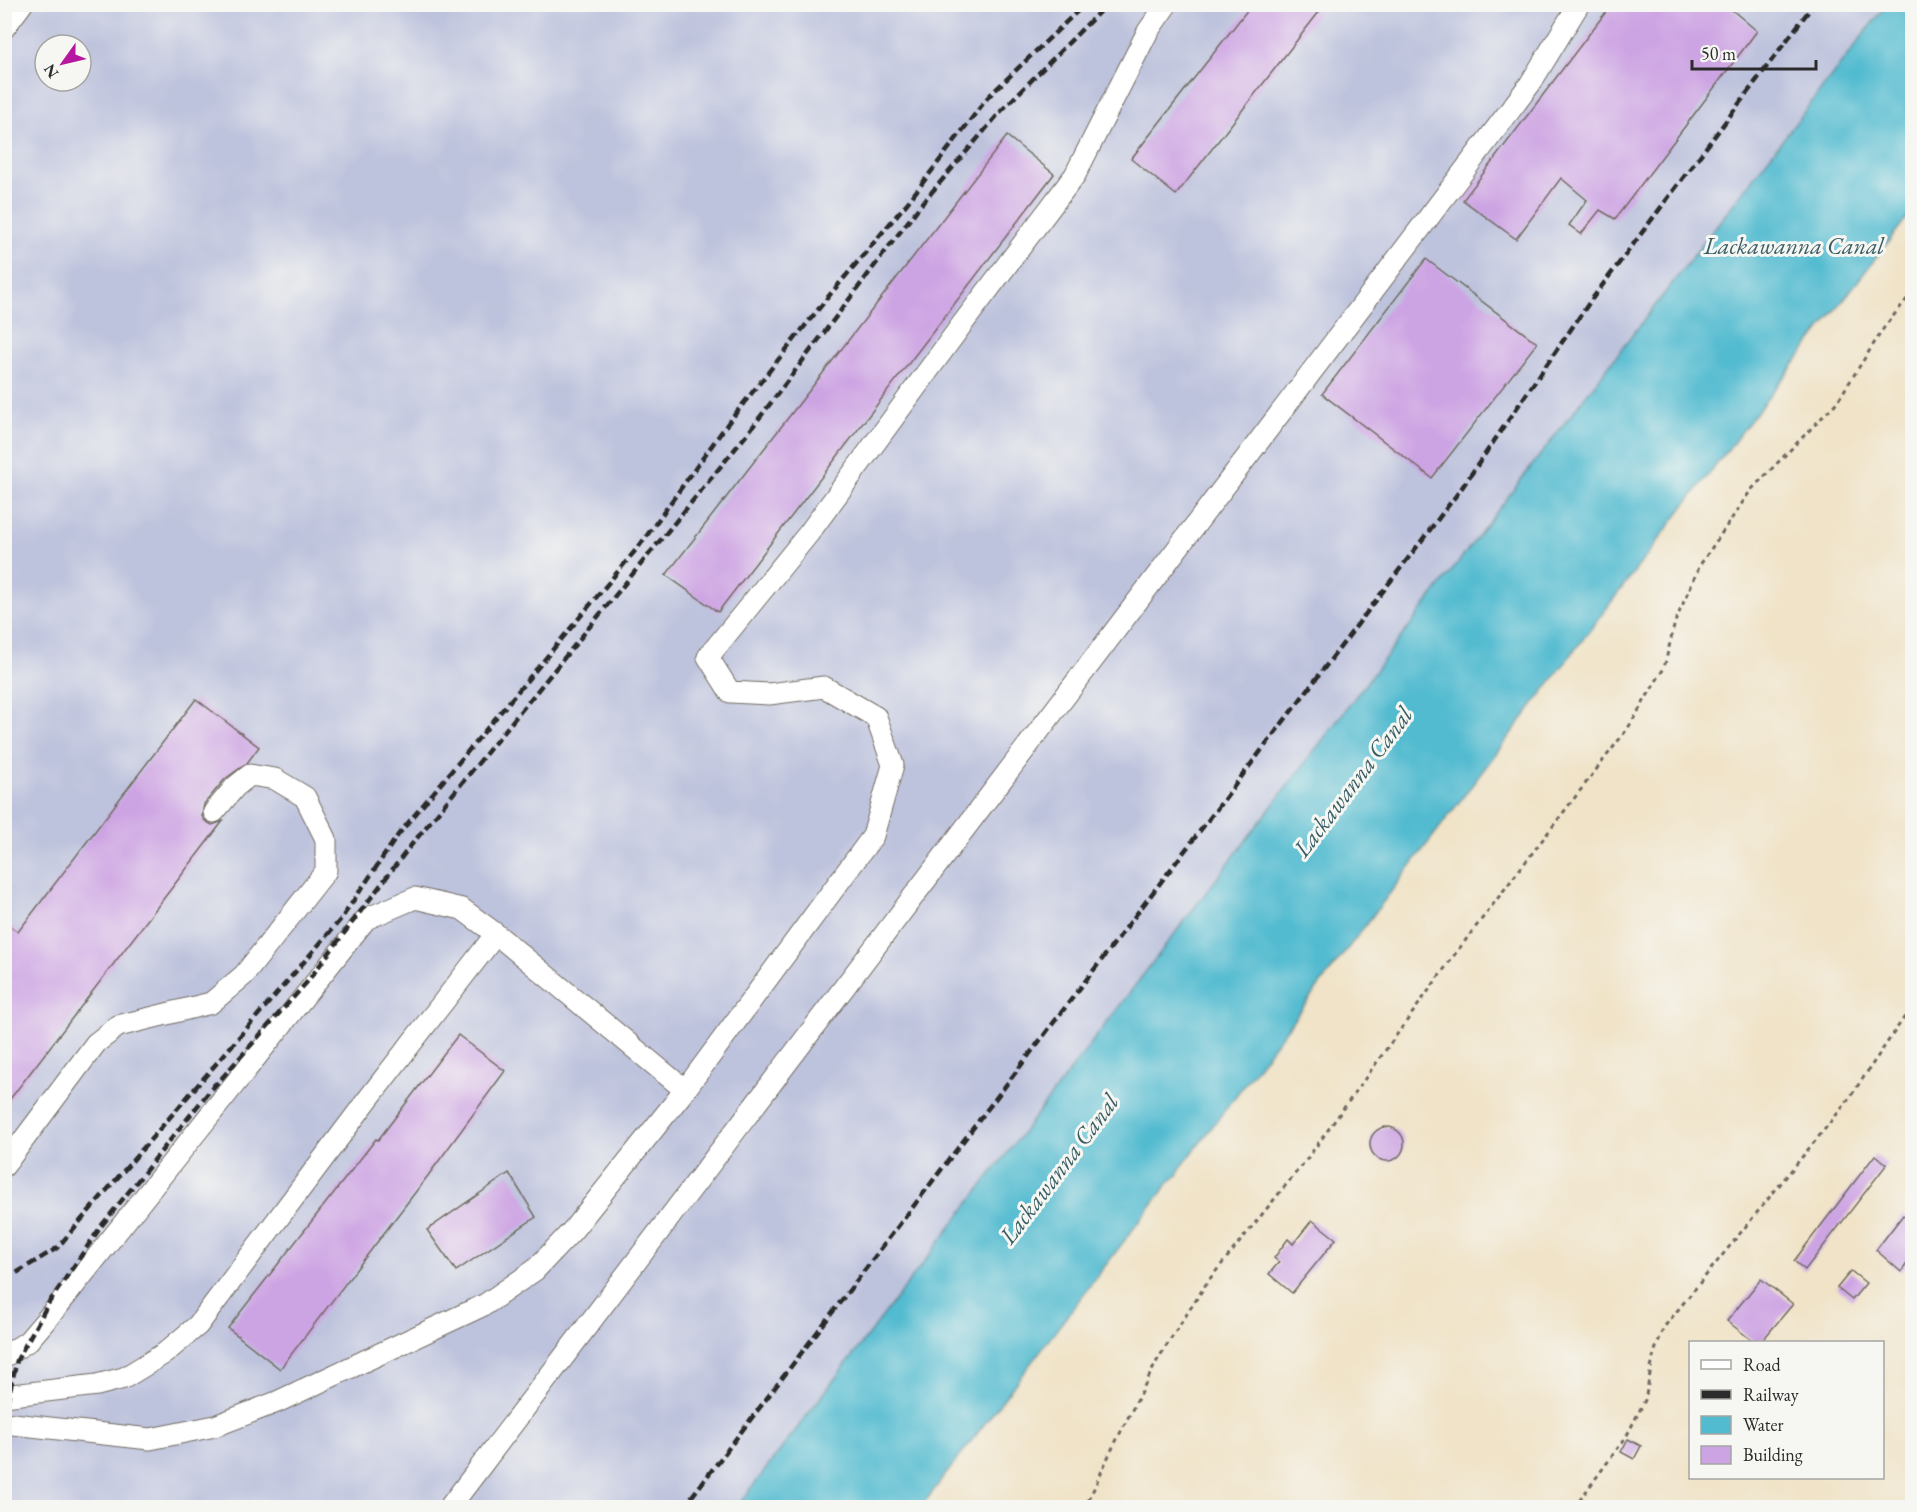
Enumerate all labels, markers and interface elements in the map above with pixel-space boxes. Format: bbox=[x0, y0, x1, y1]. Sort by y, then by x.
north arrow bbox=[33, 33, 93, 93]
scale bar bbox=[1692, 33, 1816, 71]
text: 50 m bbox=[1701, 42, 1736, 65]
text: N bbox=[39, 60, 63, 82]
water label: Lackawanna Canal bbox=[1703, 230, 1885, 261]
water label: Lackawanna Canal bbox=[1285, 699, 1420, 864]
water label: Lackawanna Canal bbox=[991, 1086, 1126, 1251]
legend bbox=[1689, 1341, 1884, 1479]
text: Road bbox=[1743, 1353, 1782, 1376]
text: Railway bbox=[1743, 1383, 1799, 1406]
text: Water bbox=[1743, 1413, 1784, 1436]
text: Building bbox=[1743, 1443, 1803, 1466]

